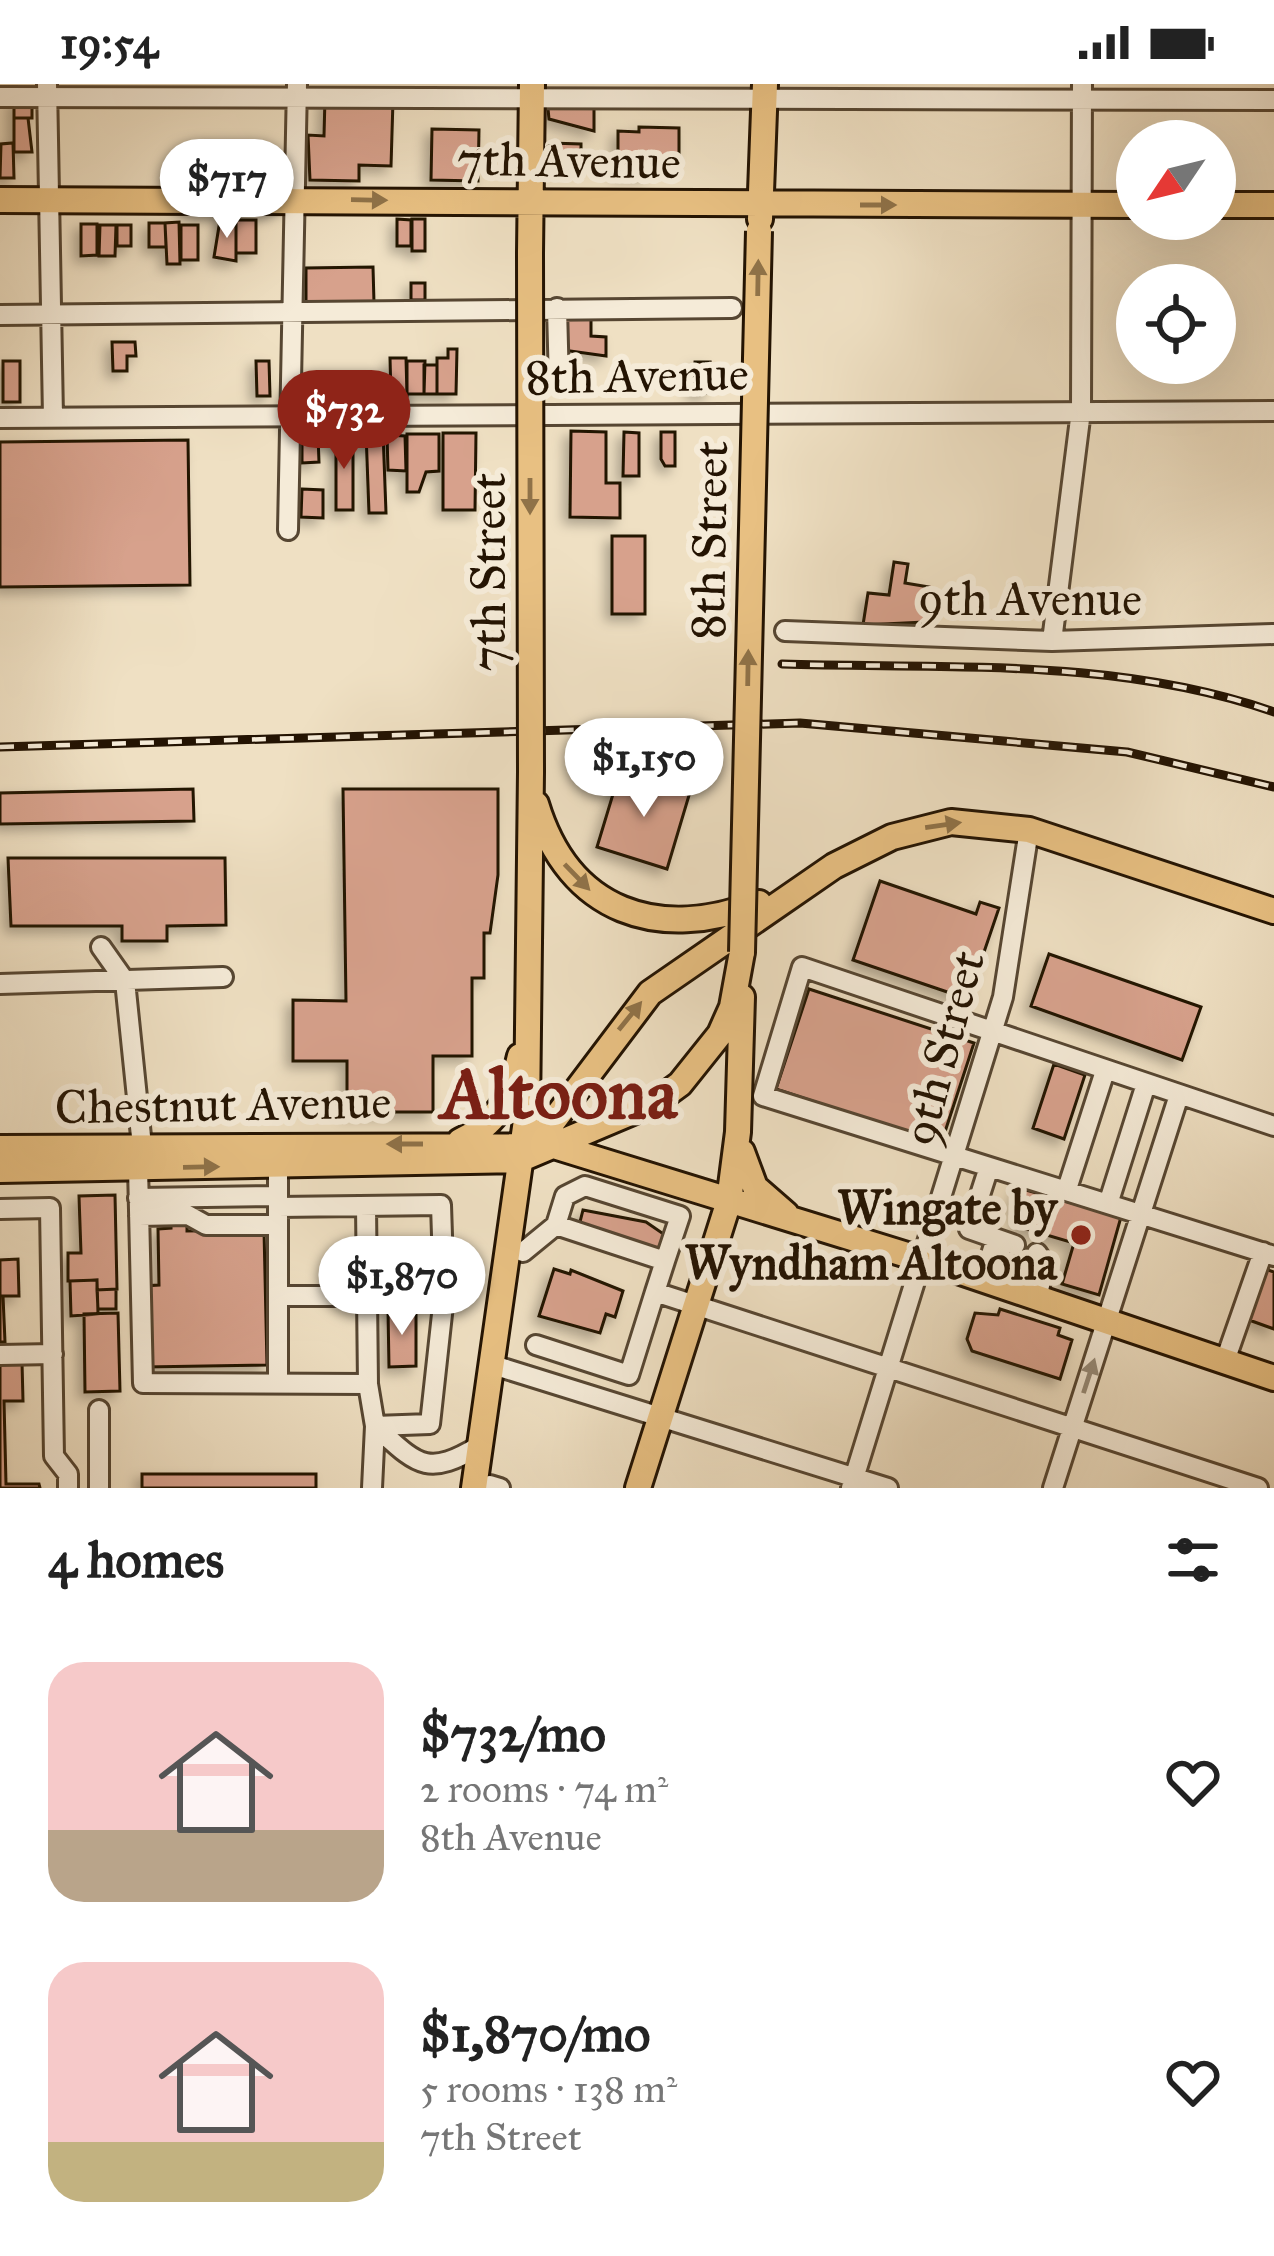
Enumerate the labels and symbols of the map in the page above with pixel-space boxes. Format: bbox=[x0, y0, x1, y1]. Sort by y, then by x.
north arrow bbox=[1116, 120, 1236, 240]
street label: 7th Avenue bbox=[457, 129, 681, 191]
pin: $717 bbox=[156, 139, 298, 241]
one-way arrow bbox=[351, 190, 389, 210]
one-way arrow bbox=[860, 195, 898, 215]
one-way arrow bbox=[748, 258, 767, 296]
street label: 8th Avenue bbox=[525, 344, 749, 406]
pin: $732 bbox=[273, 370, 415, 472]
street label: 8th Street bbox=[678, 440, 740, 640]
street label: 7th Street bbox=[459, 473, 518, 671]
one-way arrow bbox=[520, 478, 540, 516]
street label: 9th Avenue bbox=[918, 569, 1142, 628]
one-way arrow bbox=[739, 648, 758, 686]
pin: $1,150 bbox=[546, 718, 742, 820]
one-way arrow bbox=[924, 815, 962, 834]
one-way arrow bbox=[563, 862, 591, 891]
street label: 9th Street bbox=[889, 944, 997, 1152]
one-way arrow bbox=[617, 1001, 642, 1032]
district label: Altoona bbox=[437, 1050, 679, 1138]
street label: Chestnut Avenue bbox=[54, 1072, 392, 1136]
one-way arrow bbox=[385, 1134, 423, 1153]
one-way arrow bbox=[183, 1157, 221, 1177]
place label: Wingate by Wyndham Altoona bbox=[684, 1178, 1059, 1292]
marker: Wingate by Wyndham Altoona bbox=[1068, 1222, 1094, 1248]
pin: $1,870 bbox=[304, 1236, 500, 1338]
one-way arrow bbox=[1080, 1357, 1099, 1394]

